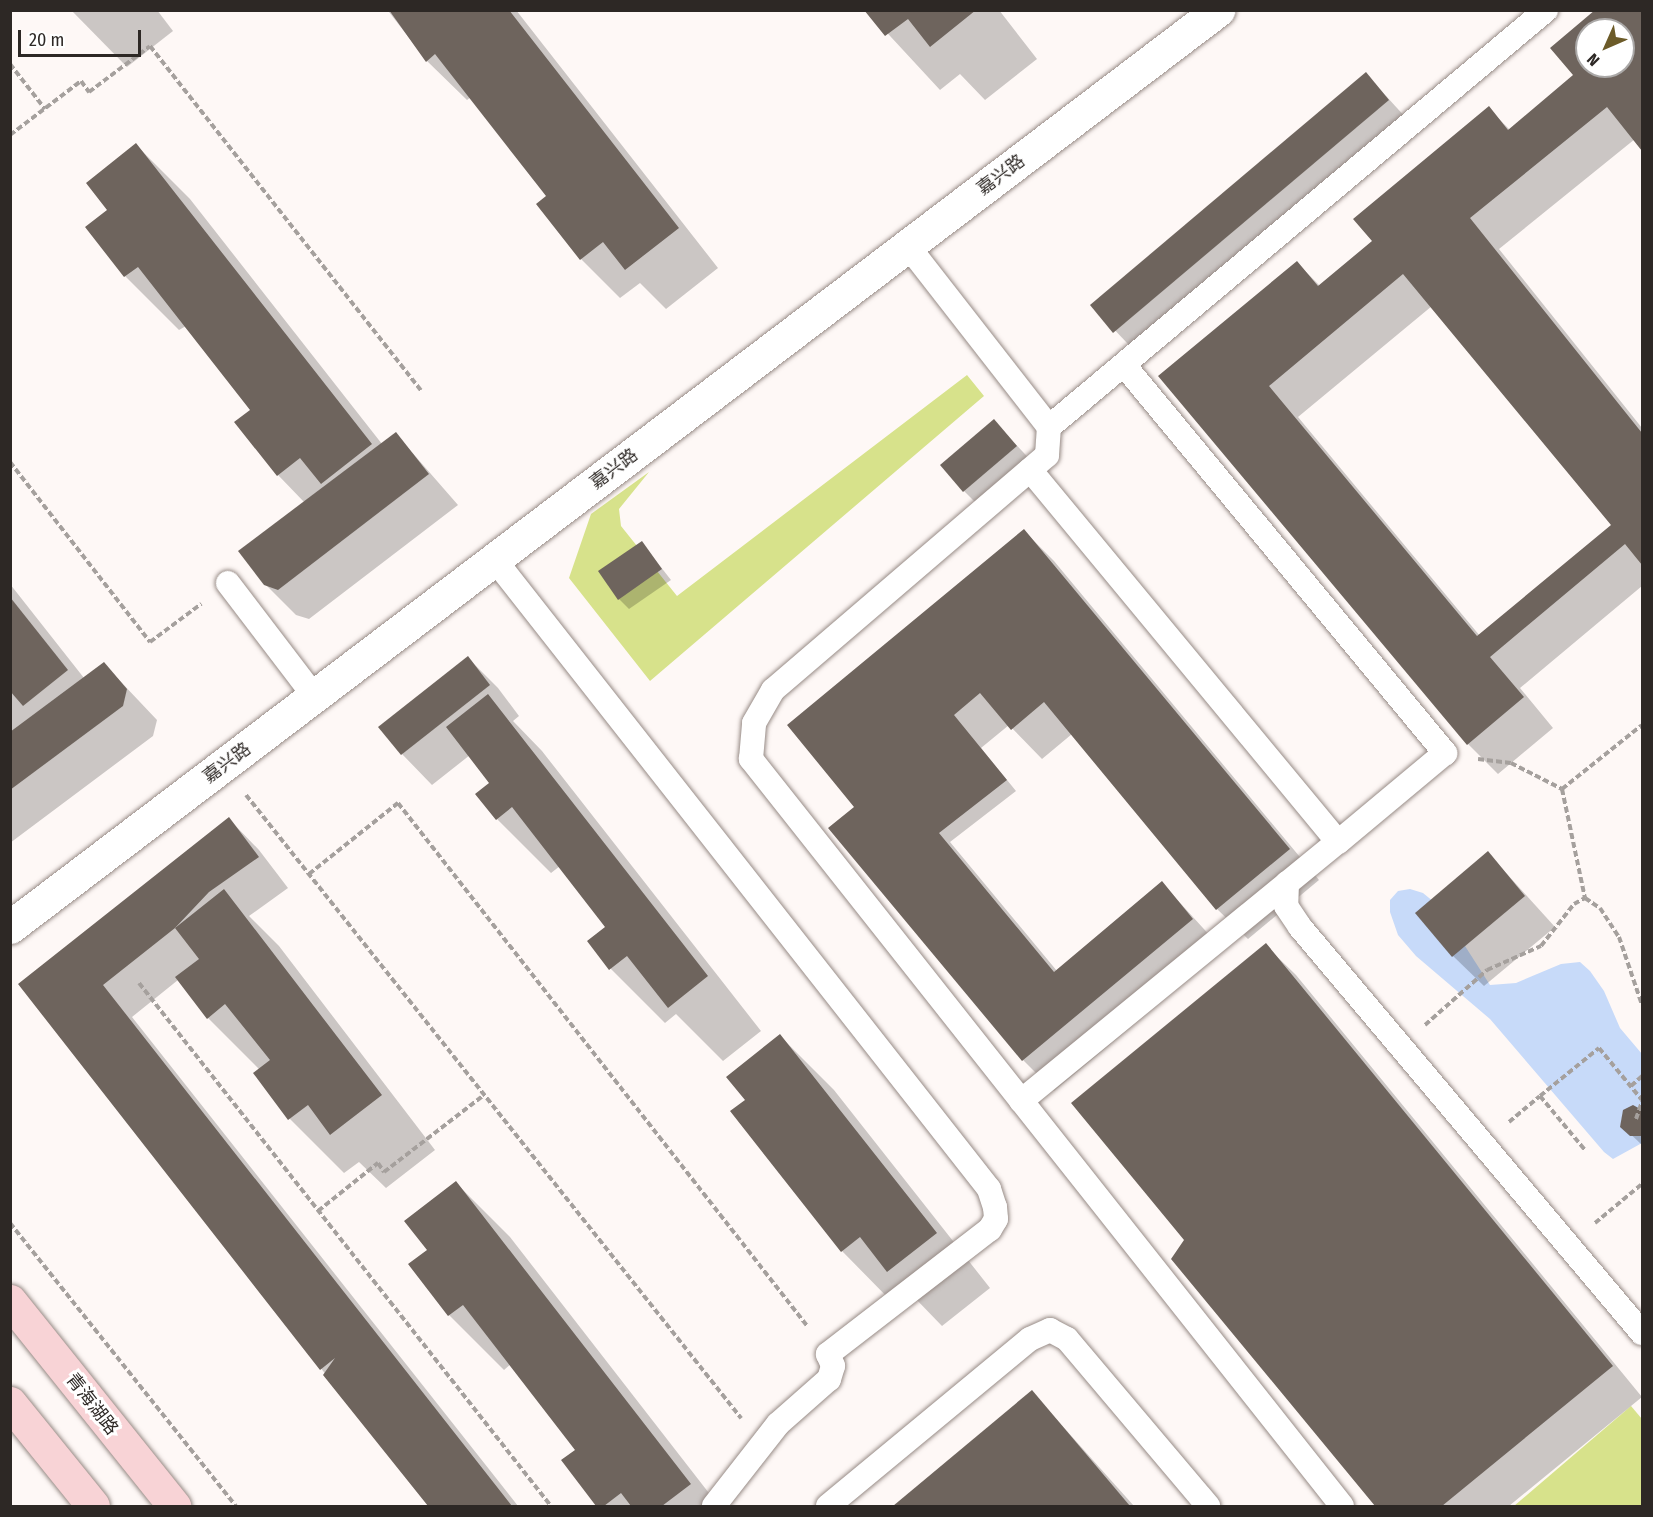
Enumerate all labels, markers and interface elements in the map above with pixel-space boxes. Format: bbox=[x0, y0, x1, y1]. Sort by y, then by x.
scale bar bbox=[21, 18, 144, 56]
north arrow bbox=[1575, 18, 1635, 78]
text: 20 m bbox=[29, 29, 64, 51]
text: N bbox=[1583, 50, 1603, 70]
street label: 嘉兴路 bbox=[973, 150, 1029, 200]
street label: 嘉兴路 bbox=[586, 444, 642, 494]
street label: 嘉兴路 bbox=[199, 738, 255, 788]
street label: 青海湖路 bbox=[61, 1369, 123, 1439]

